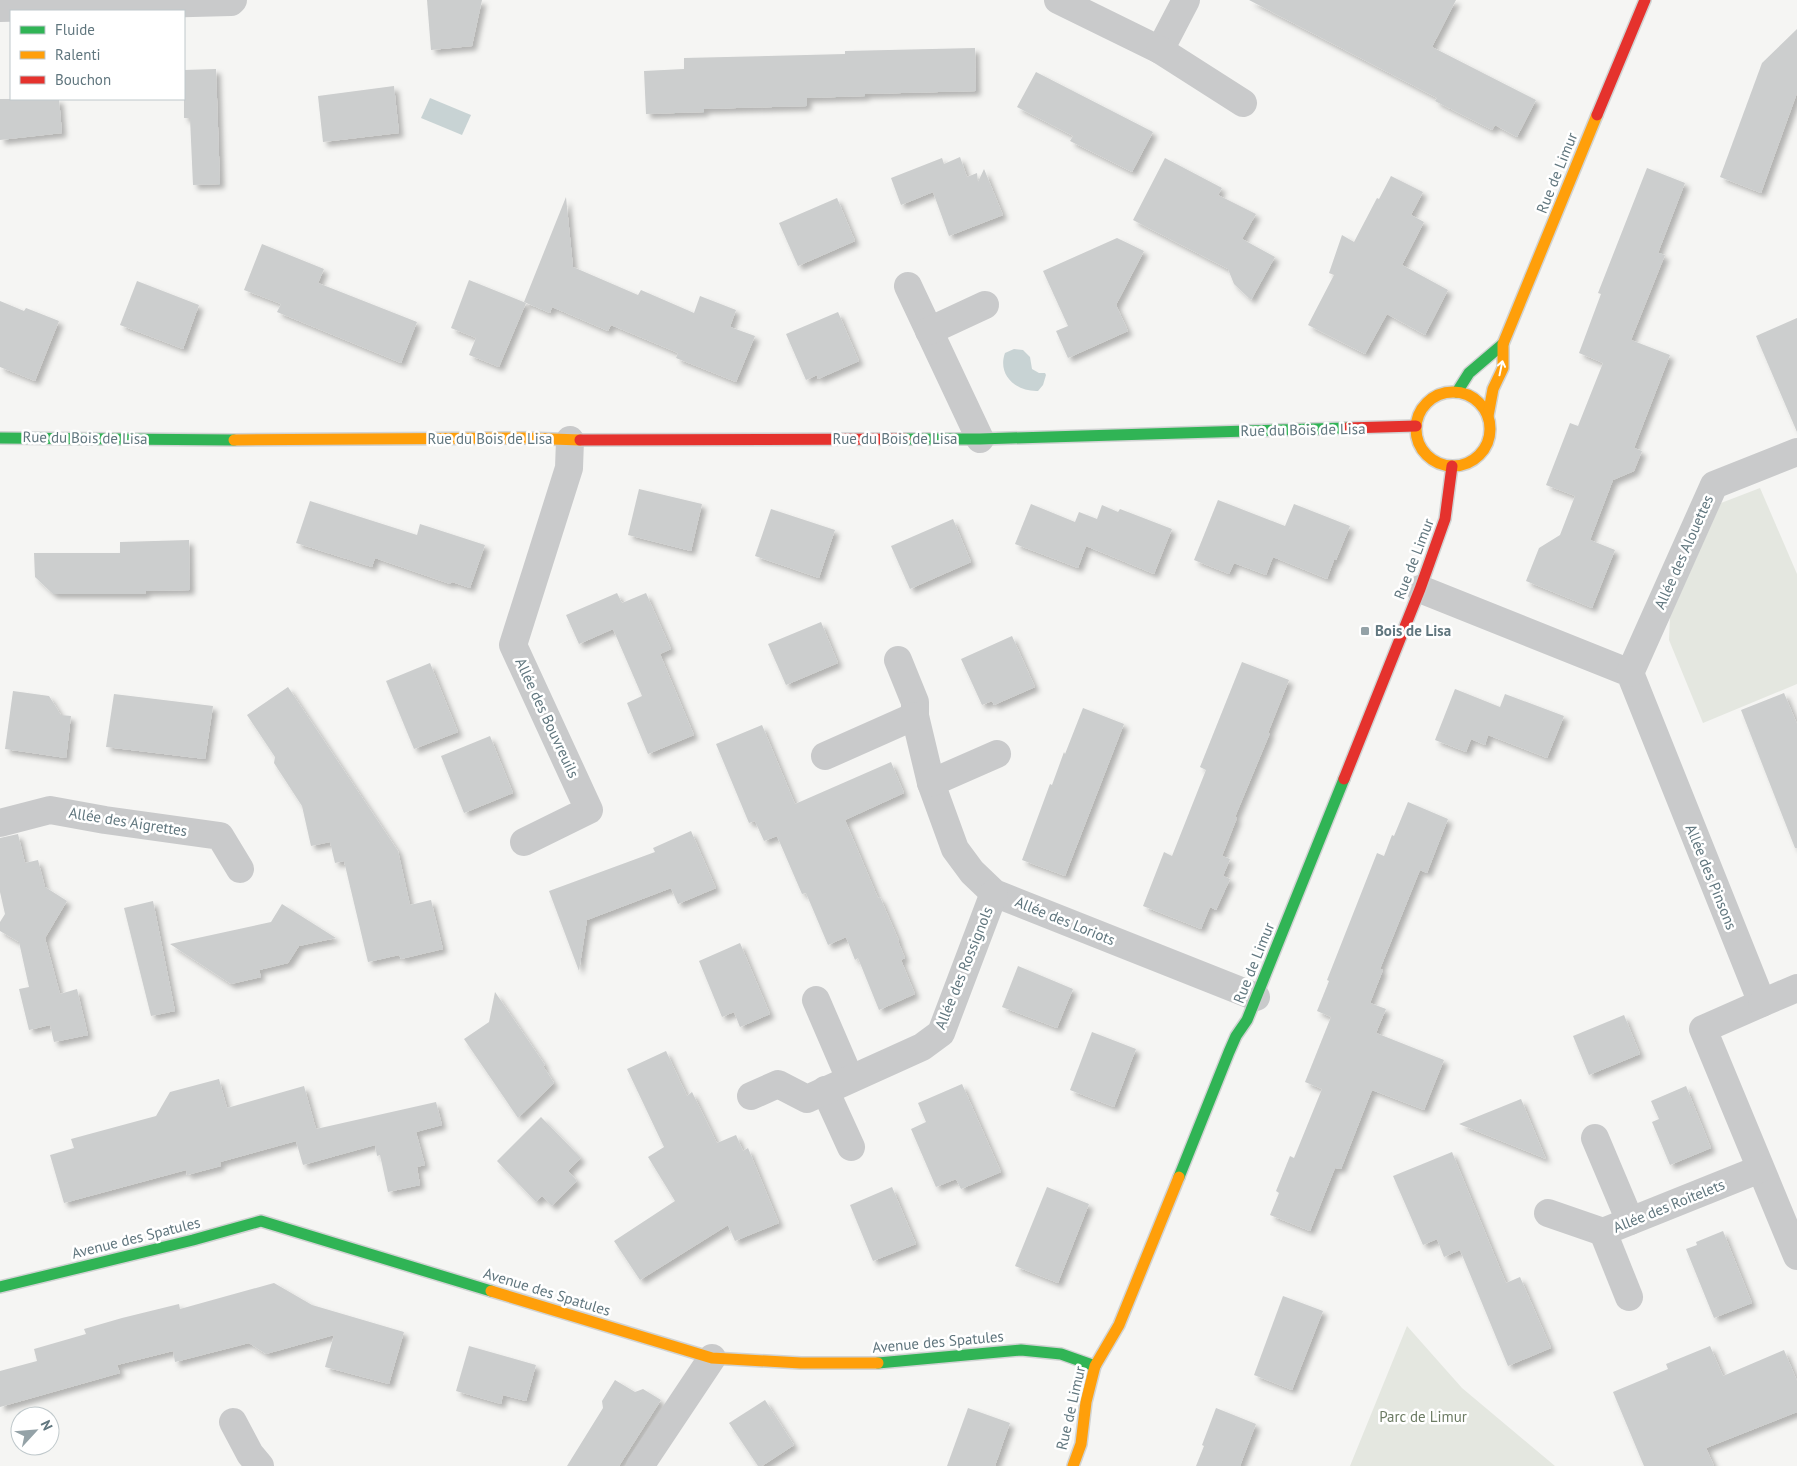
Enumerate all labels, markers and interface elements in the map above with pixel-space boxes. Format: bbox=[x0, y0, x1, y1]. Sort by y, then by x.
legend bbox=[10, 10, 185, 100]
text: Fluide bbox=[55, 20, 95, 39]
text: Ralenti bbox=[55, 45, 101, 64]
text: Bouchon bbox=[55, 70, 111, 89]
street label: Rue de Limur bbox=[1532, 130, 1581, 216]
one-way arrow bbox=[1497, 360, 1507, 376]
street label: Rue du Bois de Lisa bbox=[1240, 419, 1366, 440]
street label: Rue du Bois de Lisa bbox=[22, 427, 148, 448]
street label: Rue du Bois de Lisa bbox=[427, 429, 553, 448]
street label: Rue du Bois de Lisa bbox=[832, 429, 958, 448]
street label: Allée des Alouettes bbox=[1650, 492, 1717, 612]
street label: Rue de Limur bbox=[1389, 516, 1438, 602]
place label: Bois de Lisa bbox=[1375, 621, 1451, 640]
marker: Bois de Lisa bbox=[1359, 625, 1371, 637]
street label: Allée des Bouvreuils bbox=[511, 655, 584, 781]
street label: Allée des Aigrettes bbox=[68, 803, 189, 840]
street label: Allée des Pinsons bbox=[1682, 821, 1741, 932]
street label: Allée des Loriots bbox=[1012, 892, 1118, 949]
street label: Allée des Rossignols bbox=[930, 904, 997, 1032]
street label: Rue de Limur bbox=[1229, 920, 1278, 1006]
street label: Allée des Roitelets bbox=[1610, 1174, 1727, 1237]
street label: Avenue des Spatules bbox=[70, 1212, 202, 1263]
street label: Avenue des Spatules bbox=[481, 1263, 613, 1320]
street label: Avenue des Spatules bbox=[871, 1326, 1004, 1357]
street label: Rue de Limur bbox=[1052, 1364, 1089, 1452]
north arrow bbox=[10, 1406, 60, 1456]
park label: Parc de Limur bbox=[1379, 1407, 1467, 1426]
text: N bbox=[37, 1417, 57, 1433]

